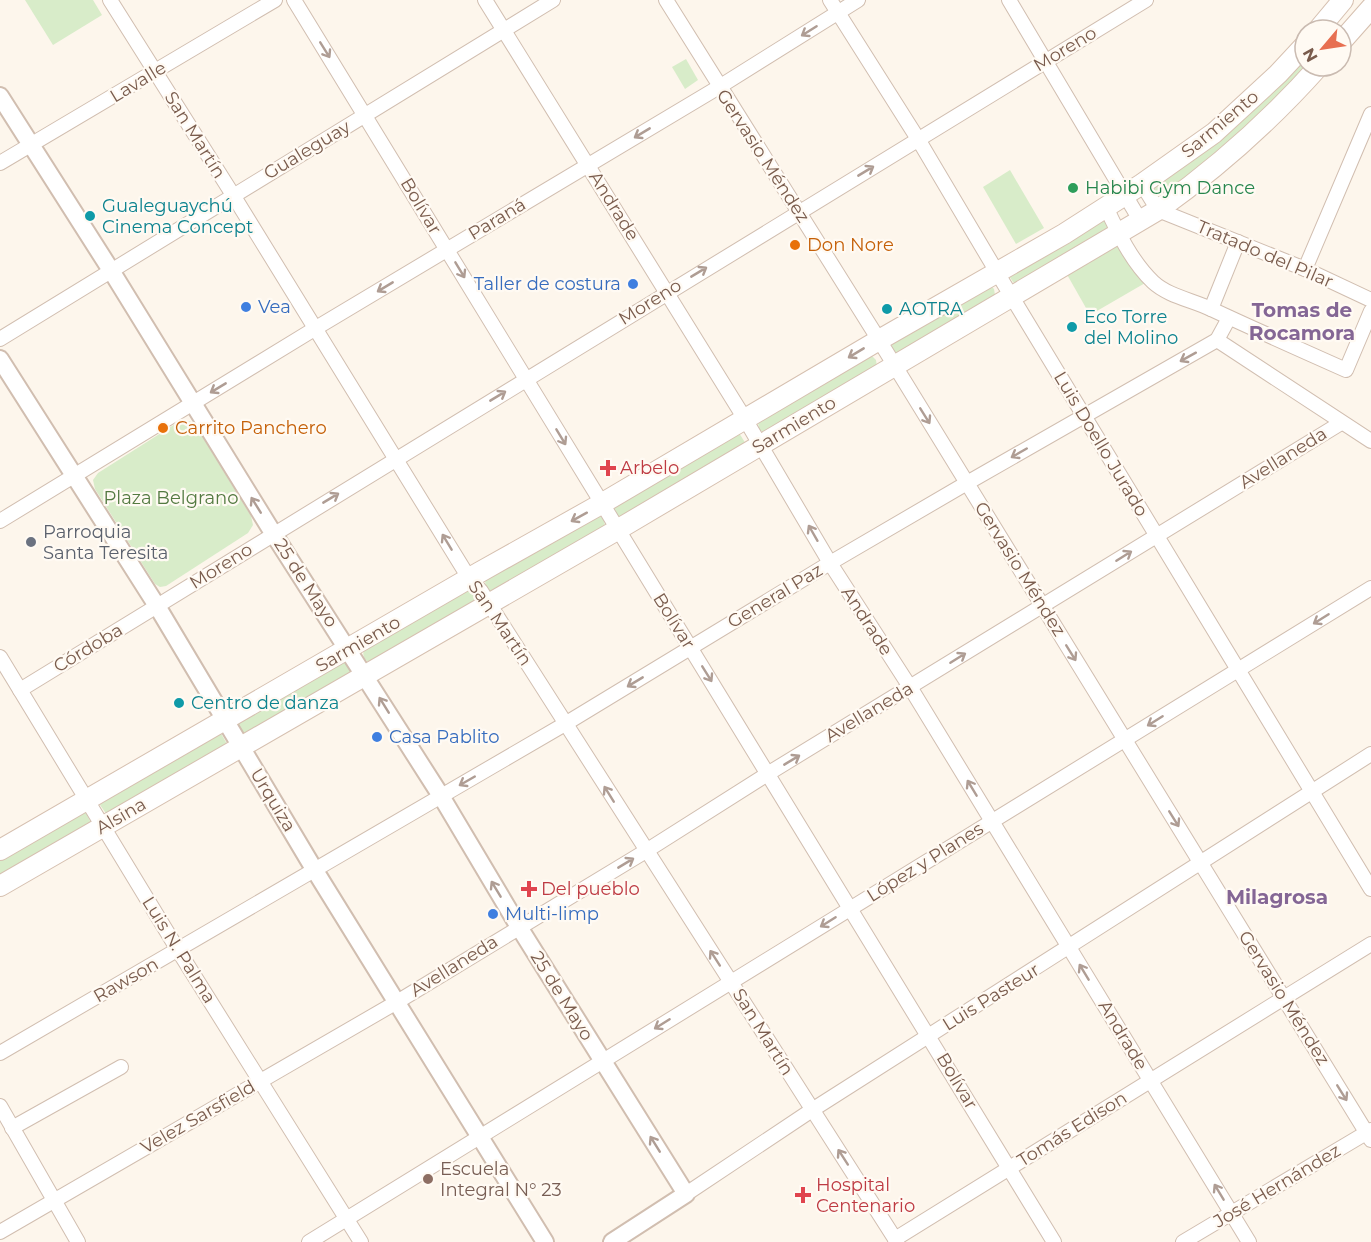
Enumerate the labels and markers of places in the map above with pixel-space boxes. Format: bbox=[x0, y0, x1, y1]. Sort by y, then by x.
place label: Habibi Gym Dance bbox=[1085, 177, 1255, 199]
marker: Habibi Gym Dance bbox=[1066, 181, 1080, 195]
place label: Gualeguaychú Cinema Concept bbox=[102, 195, 253, 238]
marker: Gualeguaychú Cinema Concept bbox=[83, 209, 97, 223]
place label: Don Nore bbox=[807, 234, 894, 256]
marker: Don Nore bbox=[788, 238, 802, 252]
place label: Taller de costura bbox=[474, 273, 621, 295]
marker: Taller de costura bbox=[626, 277, 640, 291]
place label: Vea bbox=[258, 296, 291, 318]
place label: AOTRA bbox=[899, 298, 963, 320]
marker: Vea bbox=[239, 300, 253, 314]
marker: AOTRA bbox=[880, 302, 894, 316]
place label: Eco Torre del Molino bbox=[1084, 306, 1178, 349]
marker: Eco Torre del Molino bbox=[1065, 320, 1079, 334]
place label: Carrito Panchero bbox=[175, 417, 327, 439]
marker: Carrito Panchero bbox=[156, 421, 170, 435]
place label: Arbelo bbox=[620, 457, 679, 479]
marker: Arbelo bbox=[601, 461, 615, 475]
place label: Parroquia Santa Teresita bbox=[43, 521, 168, 564]
marker: Parroquia Santa Teresita bbox=[24, 535, 38, 549]
place label: Centro de danza bbox=[191, 692, 339, 714]
marker: Centro de danza bbox=[172, 696, 186, 710]
place label: Casa Pablito bbox=[389, 726, 500, 748]
marker: Casa Pablito bbox=[370, 730, 384, 744]
place label: Del pueblo bbox=[541, 878, 640, 900]
marker: Del pueblo bbox=[522, 882, 536, 896]
place label: Multi-limp bbox=[505, 903, 599, 925]
marker: Multi-limp bbox=[486, 907, 500, 921]
place label: Escuela Integral N° 23 bbox=[440, 1158, 562, 1201]
marker: Escuela Integral N° 23 bbox=[421, 1172, 435, 1186]
place label: Hospital Centenario bbox=[816, 1174, 915, 1217]
marker: Hospital Centenario bbox=[794, 1186, 812, 1204]

